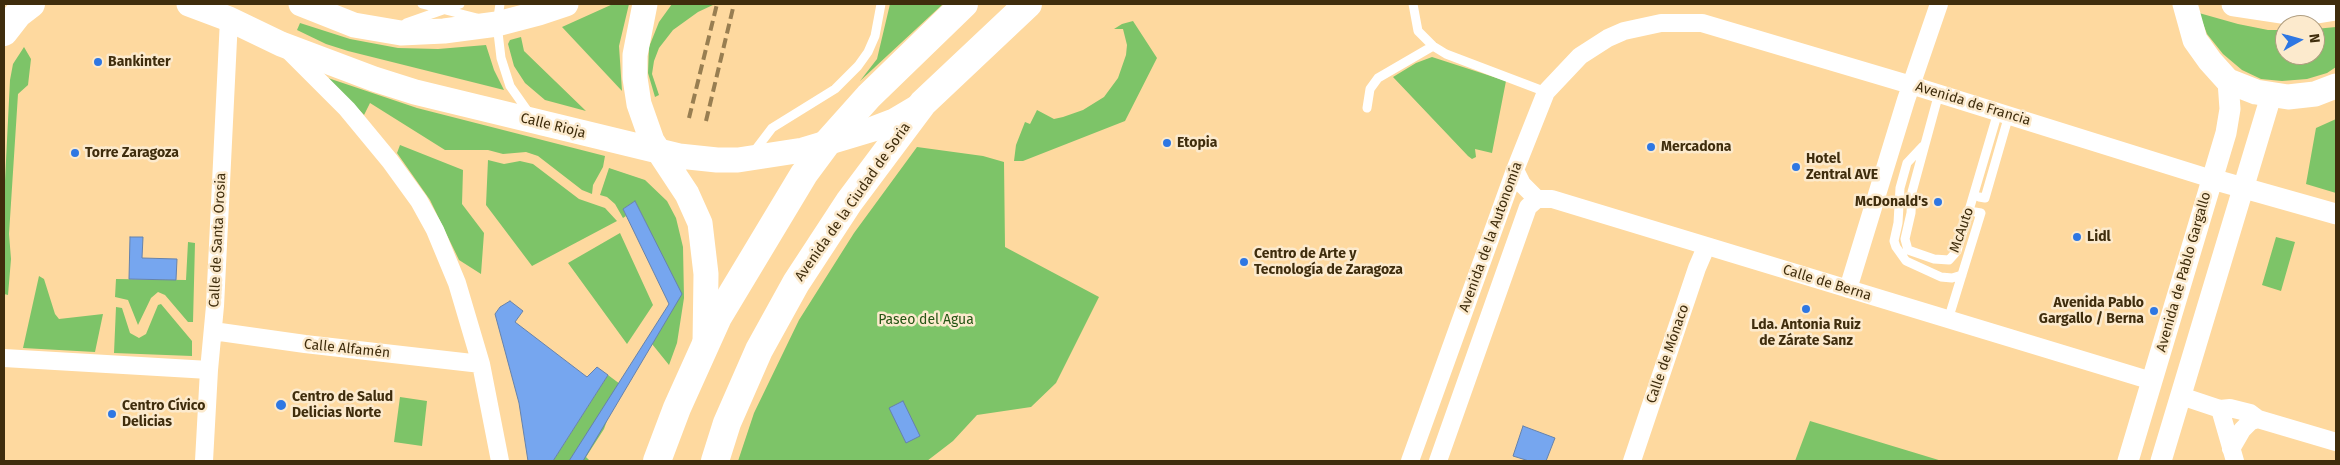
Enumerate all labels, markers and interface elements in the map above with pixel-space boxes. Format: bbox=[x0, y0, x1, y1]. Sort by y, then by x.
north arrow bbox=[2275, 15, 2325, 65]
text: N bbox=[2305, 33, 2323, 44]
place label: Bankinter bbox=[108, 54, 171, 70]
marker: Bankinter bbox=[92, 56, 104, 68]
street label: Avenida de Francia bbox=[1913, 79, 2033, 129]
street label: Calle Rioja bbox=[519, 110, 587, 142]
street label: Avenida de la Ciudad de Soria bbox=[792, 119, 914, 285]
place label: Etopia bbox=[1177, 135, 1217, 151]
marker: Etopia bbox=[1161, 137, 1173, 149]
place label: Mercadona bbox=[1661, 139, 1731, 155]
marker: Mercadona bbox=[1645, 141, 1657, 153]
place label: Torre Zaragoza bbox=[85, 145, 179, 161]
marker: Torre Zaragoza bbox=[69, 147, 81, 159]
place label: Hotel Zentral AVE bbox=[1806, 151, 1878, 184]
street label: Avenida de la Autonomía bbox=[1456, 160, 1526, 314]
marker: Hotel Zentral AVE bbox=[1790, 161, 1802, 173]
street label: Calle de Santa Orosia bbox=[206, 172, 230, 308]
street label: Avenida de Pablo Gargallo bbox=[2153, 190, 2215, 354]
place label: McDonald's bbox=[1855, 194, 1928, 210]
marker: McDonald's bbox=[1932, 196, 1944, 208]
street label: McAuto bbox=[1946, 205, 1978, 255]
place label: Lidl bbox=[2087, 229, 2111, 245]
marker: Lidl bbox=[2071, 231, 2083, 243]
place label: Centro de Arte y Tecnología de Zaragoza bbox=[1254, 246, 1403, 278]
marker: Centro de Arte y Tecnología de Zaragoza bbox=[1238, 256, 1250, 268]
street label: Calle de Berna bbox=[1781, 262, 1873, 304]
place label: Avenida Pablo Gargallo / Berna bbox=[2039, 295, 2144, 328]
street label: Calle de Mónaco bbox=[1643, 302, 1693, 406]
marker: Lda. Antonia Ruiz de Zárate Sanz bbox=[1800, 303, 1812, 315]
marker: Avenida Pablo Gargallo / Berna bbox=[2148, 305, 2160, 317]
park label: Paseo del Agua bbox=[878, 312, 974, 328]
place label: Lda. Antonia Ruiz de Zárate Sanz bbox=[1751, 317, 1861, 350]
street label: Calle Alfamén bbox=[303, 336, 391, 362]
place label: Centro de Salud Delicias Norte bbox=[292, 389, 393, 422]
place label: Centro Cívico Delicias bbox=[122, 398, 205, 431]
marker: Centro de Salud Delicias Norte bbox=[274, 398, 288, 412]
marker: Centro Cívico Delicias bbox=[106, 408, 118, 420]

